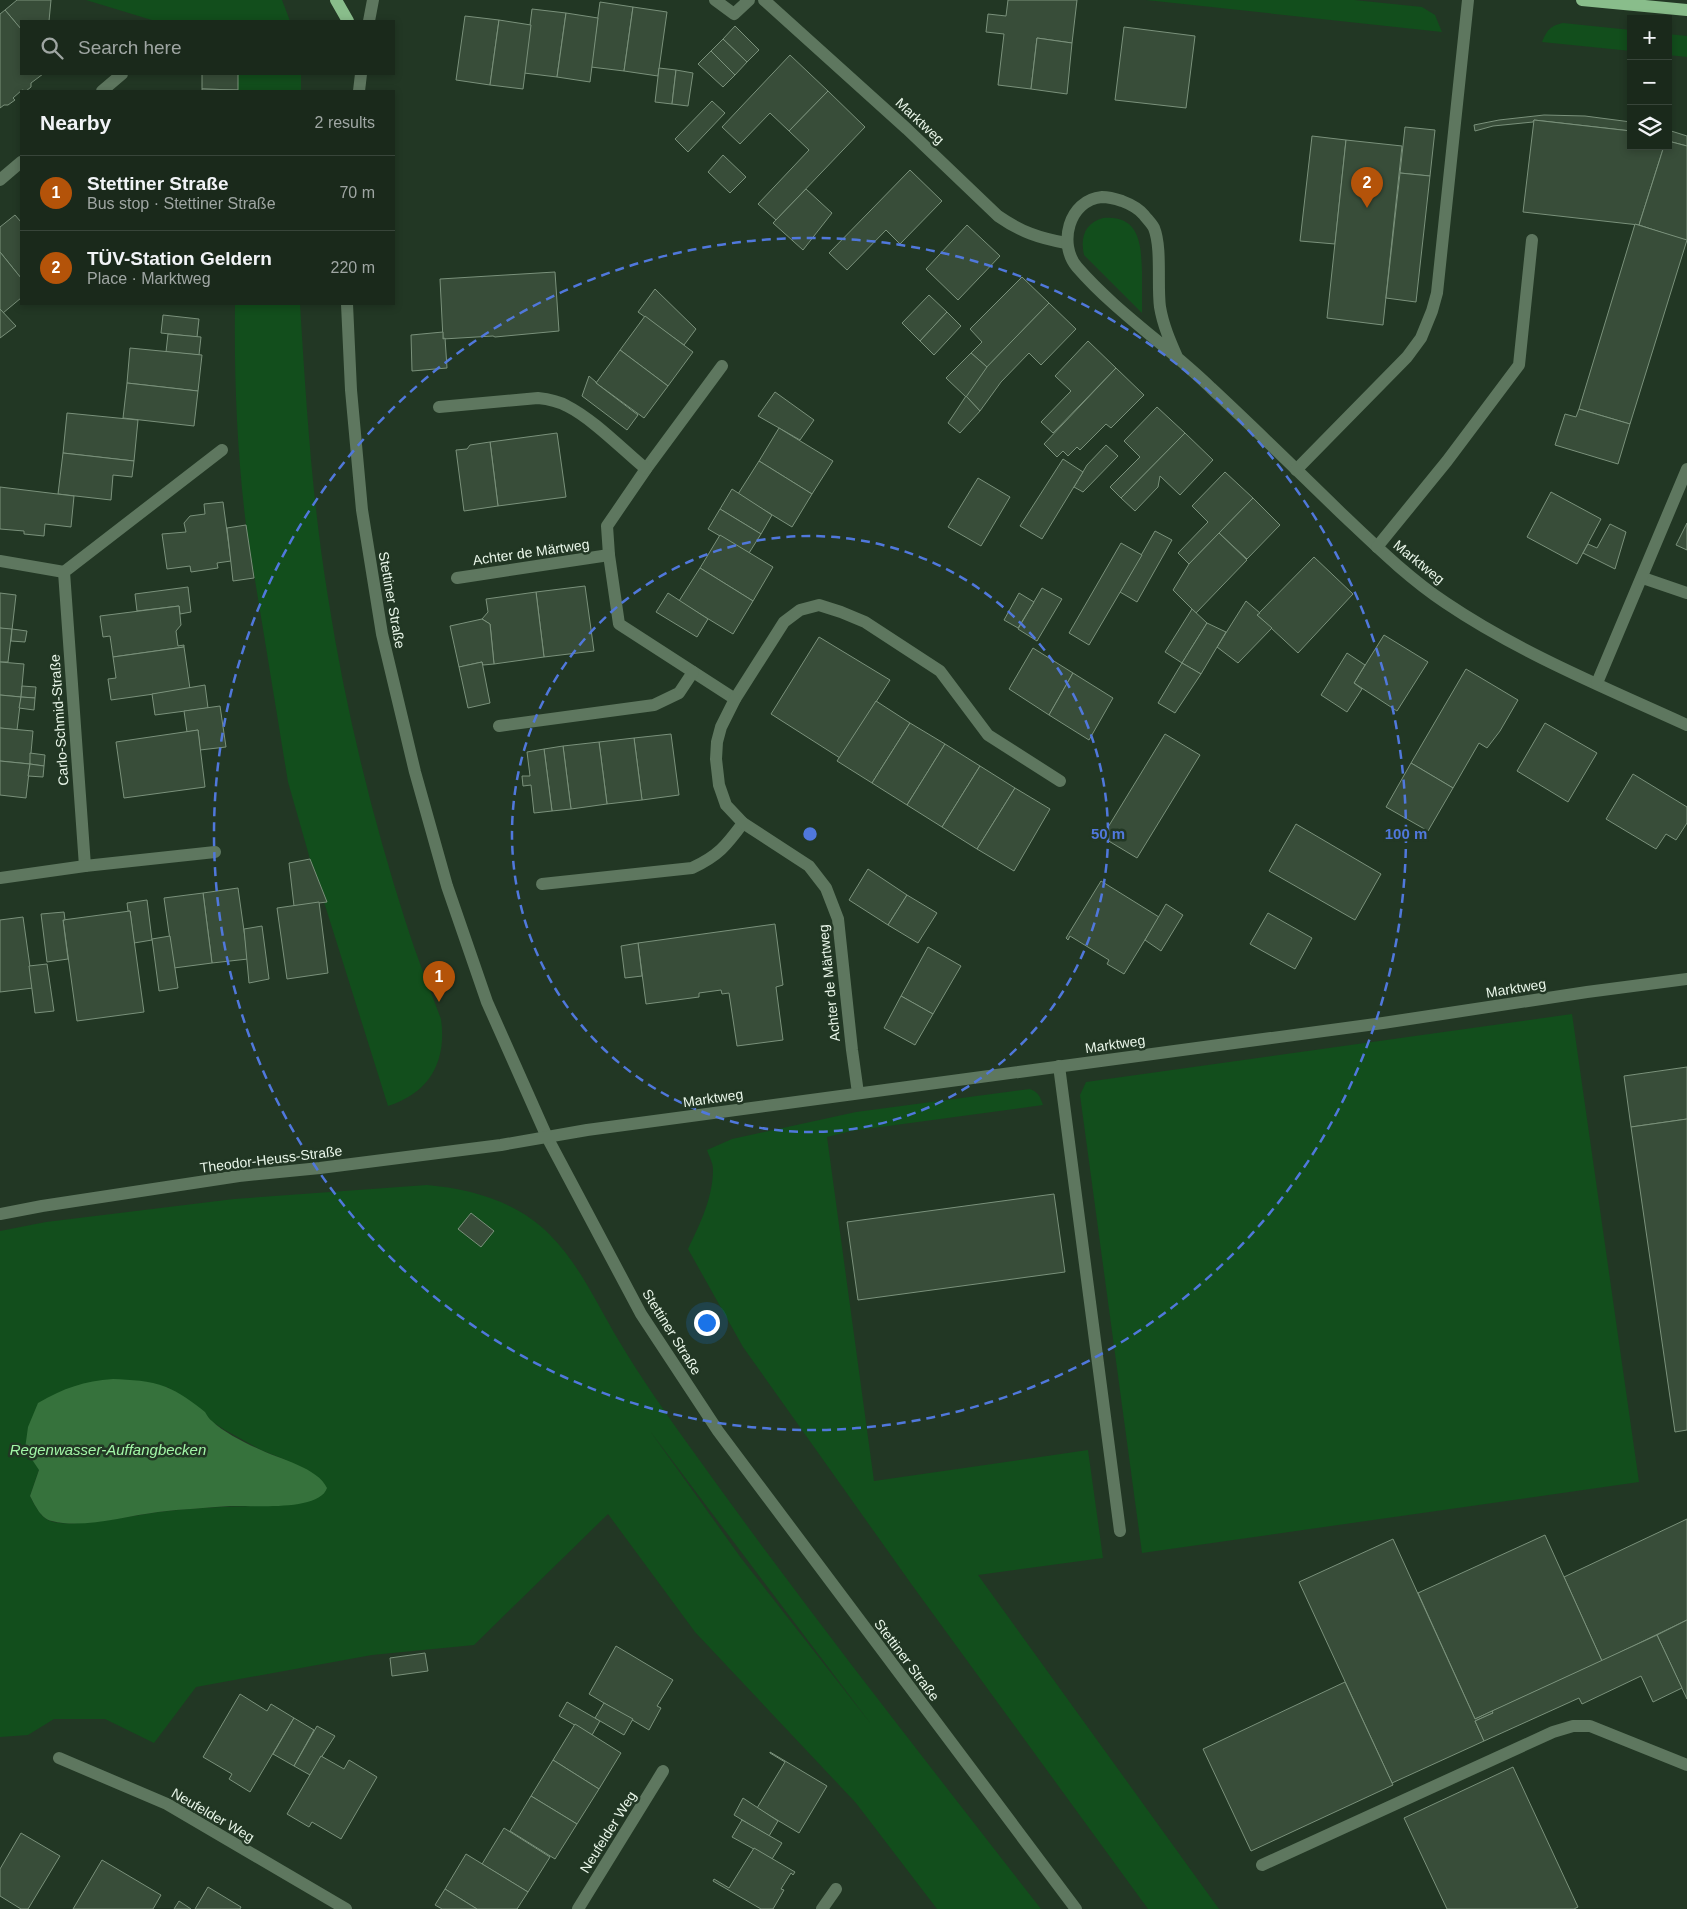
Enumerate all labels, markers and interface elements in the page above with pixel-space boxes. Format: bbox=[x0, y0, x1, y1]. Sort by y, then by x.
map controls bbox=[1627, 15, 1672, 150]
button: + bbox=[1627, 15, 1672, 60]
search box bbox=[20, 20, 395, 75]
icon: search bbox=[38, 34, 66, 62]
text: Search here bbox=[78, 37, 182, 58]
button: − bbox=[1627, 60, 1672, 105]
street label: Marktweg bbox=[892, 94, 948, 148]
button: layers bbox=[1627, 105, 1672, 150]
text: Nearby bbox=[40, 111, 111, 134]
text: 2 results bbox=[315, 114, 375, 131]
pin: 2 bbox=[1351, 167, 1383, 208]
text: Stettiner Straße bbox=[87, 173, 228, 194]
text: 1 bbox=[52, 184, 60, 201]
text: 70 m bbox=[339, 184, 375, 201]
text: Bus stop · Stettiner Straße bbox=[87, 195, 276, 212]
text: TÜV-Station Geldern bbox=[87, 248, 272, 269]
text: 2 bbox=[52, 259, 60, 276]
text: 220 m bbox=[331, 259, 375, 276]
text: Place · Marktweg bbox=[87, 270, 211, 287]
street label: Achter de Märtweg bbox=[472, 536, 590, 568]
street label: Marktweg bbox=[1390, 537, 1448, 587]
street label: Stettiner Straße bbox=[376, 550, 408, 650]
street label: Carlo-Schmid-Straße bbox=[46, 654, 72, 786]
centre of rings bbox=[801, 825, 819, 843]
text: 50 m bbox=[1091, 825, 1125, 842]
text: 100 m bbox=[1385, 825, 1427, 842]
street label: Achter de Märtweg bbox=[815, 924, 843, 1042]
pin: 1 bbox=[423, 961, 455, 1002]
street label: Marktweg bbox=[1485, 975, 1547, 1001]
street label: Marktweg bbox=[1084, 1032, 1146, 1056]
street label: Marktweg bbox=[682, 1086, 744, 1110]
street label: Theodor-Heuss-Straße bbox=[199, 1142, 343, 1176]
street label: Stettiner Straße bbox=[639, 1286, 705, 1378]
your location bbox=[694, 1310, 720, 1336]
water label: Regenwasser-Auffangbecken bbox=[10, 1441, 206, 1458]
street label: Stettiner Straße bbox=[871, 1616, 943, 1704]
street label: Neufelder Weg bbox=[169, 1785, 257, 1845]
street label: Neufelder Weg bbox=[577, 1788, 639, 1876]

